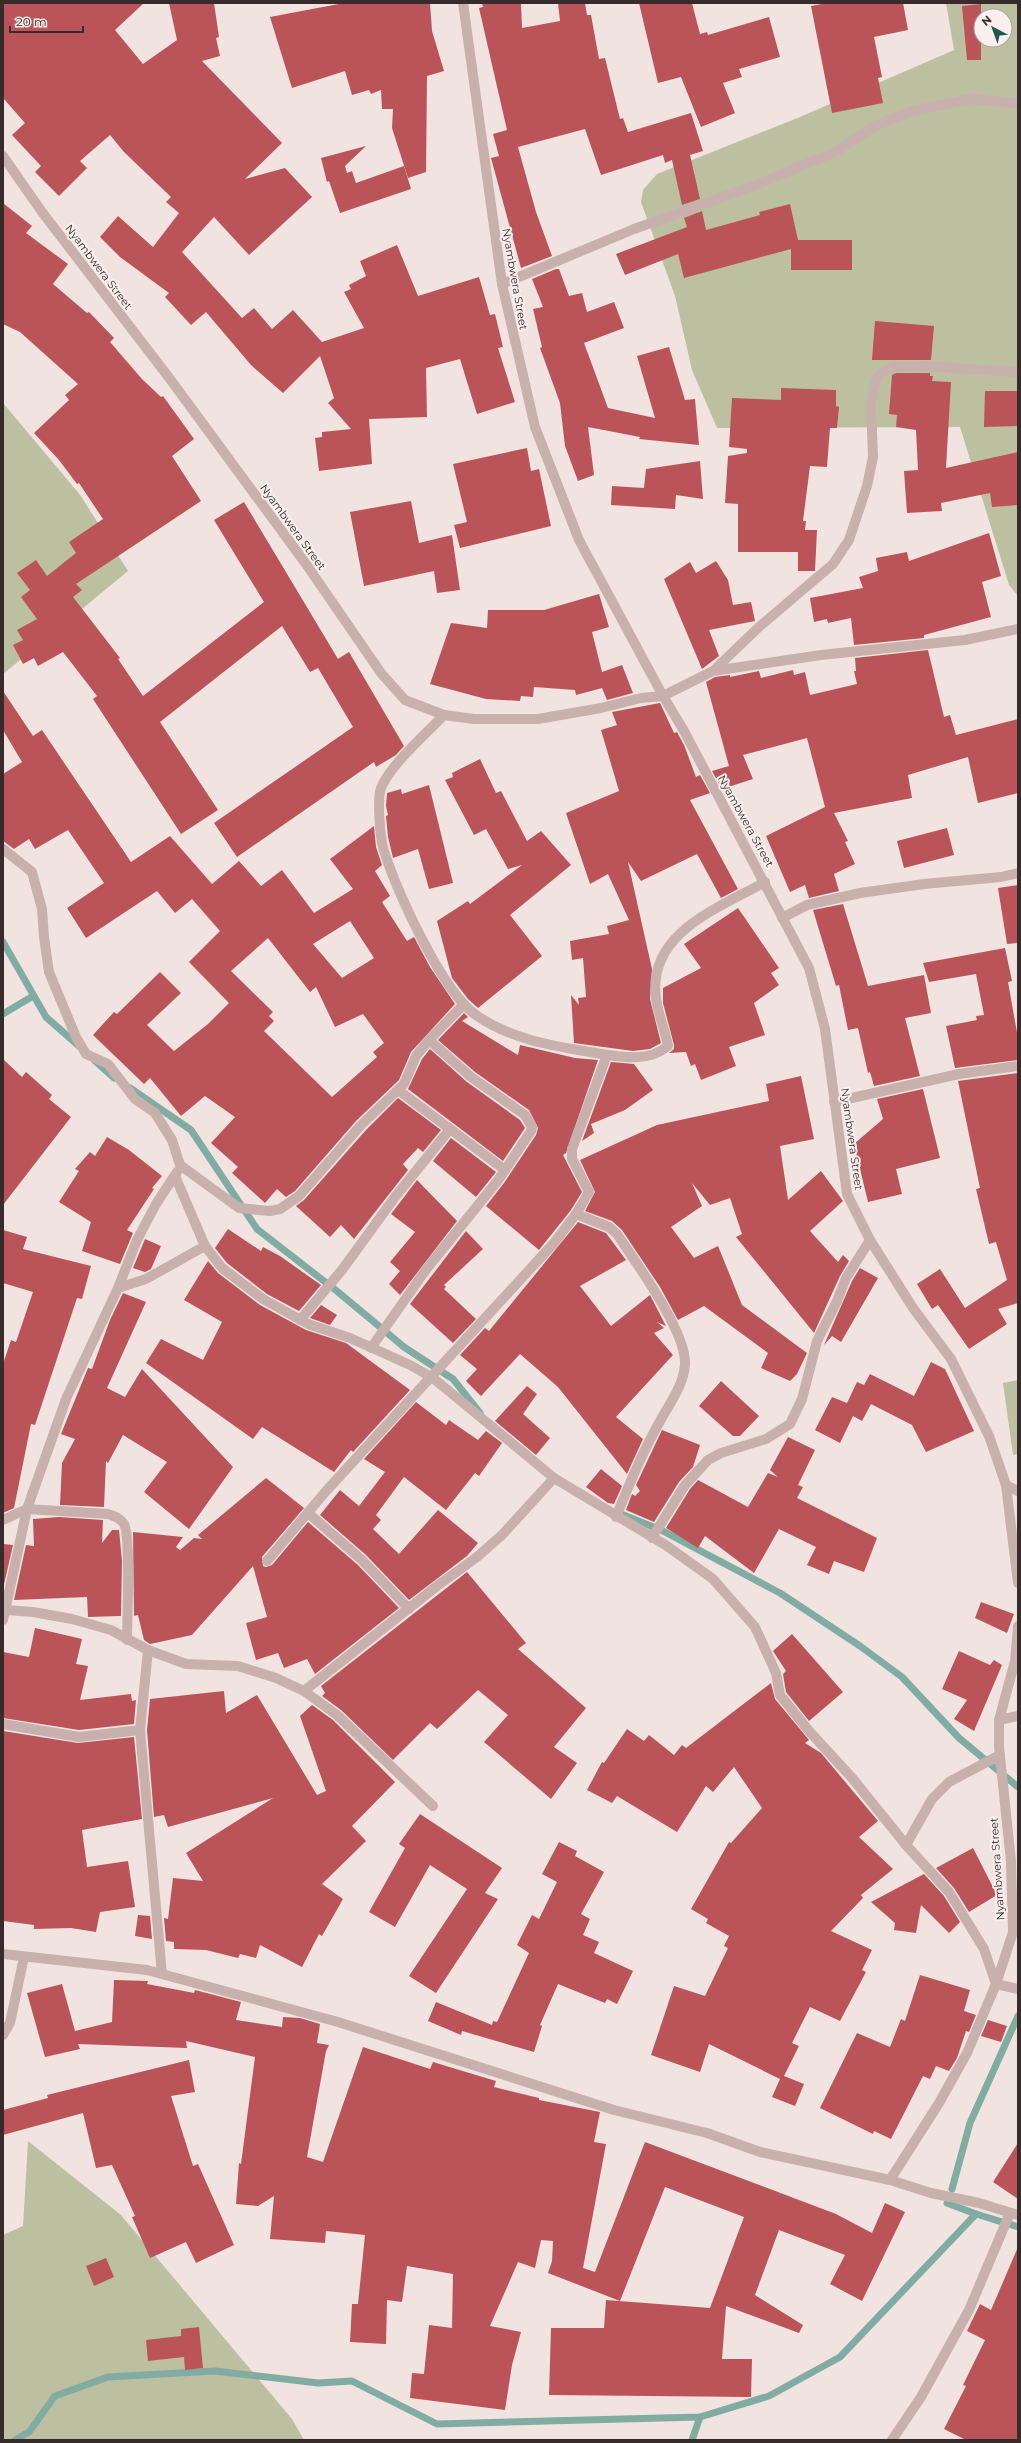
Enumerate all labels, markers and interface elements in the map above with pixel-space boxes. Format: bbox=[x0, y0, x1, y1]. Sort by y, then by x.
scale bar bbox=[10, 8, 83, 34]
north arrow bbox=[973, 8, 1013, 48]
text: N bbox=[978, 12, 994, 29]
text: 20 m bbox=[16, 14, 47, 29]
street label: Nyambwera Street bbox=[62, 222, 136, 313]
street label: Nyambwera Street bbox=[499, 227, 531, 331]
street label: Nyambwera Street bbox=[257, 481, 329, 573]
street label: Nyambwera Street bbox=[715, 773, 777, 870]
street label: Nyambwera Street bbox=[838, 1087, 866, 1191]
street label: Nyambwera Street bbox=[986, 1817, 1008, 1921]

